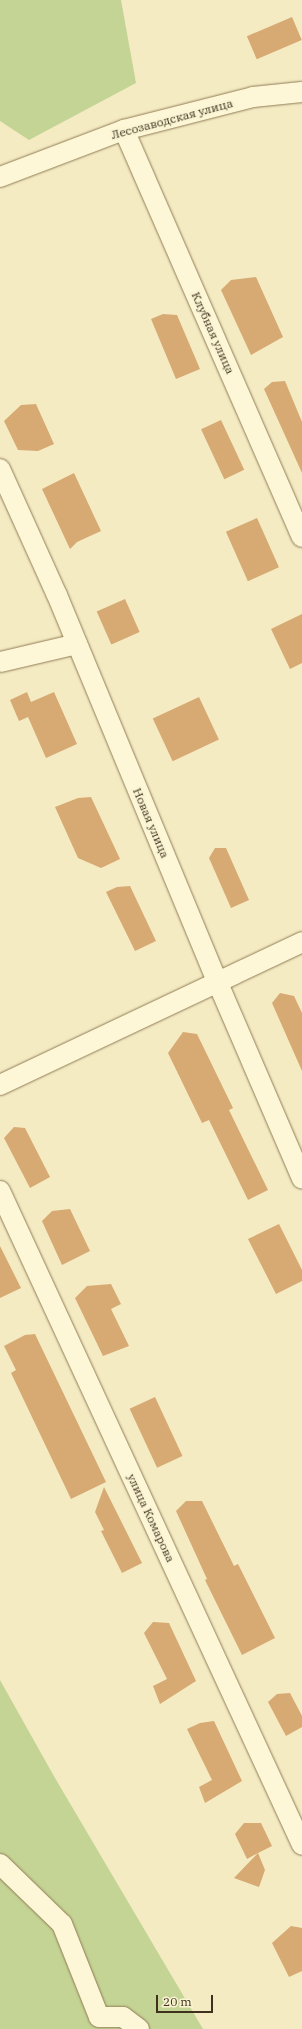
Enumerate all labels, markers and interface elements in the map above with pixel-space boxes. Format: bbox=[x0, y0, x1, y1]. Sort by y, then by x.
street label: Лесозаводская улица bbox=[110, 96, 234, 142]
street label: Клубная улица bbox=[188, 290, 238, 376]
street label: Новая улица bbox=[130, 786, 172, 860]
street label: улица Комарова bbox=[124, 1471, 178, 1565]
scale bar bbox=[158, 1987, 215, 2013]
text: 20 m bbox=[163, 1994, 192, 2009]

